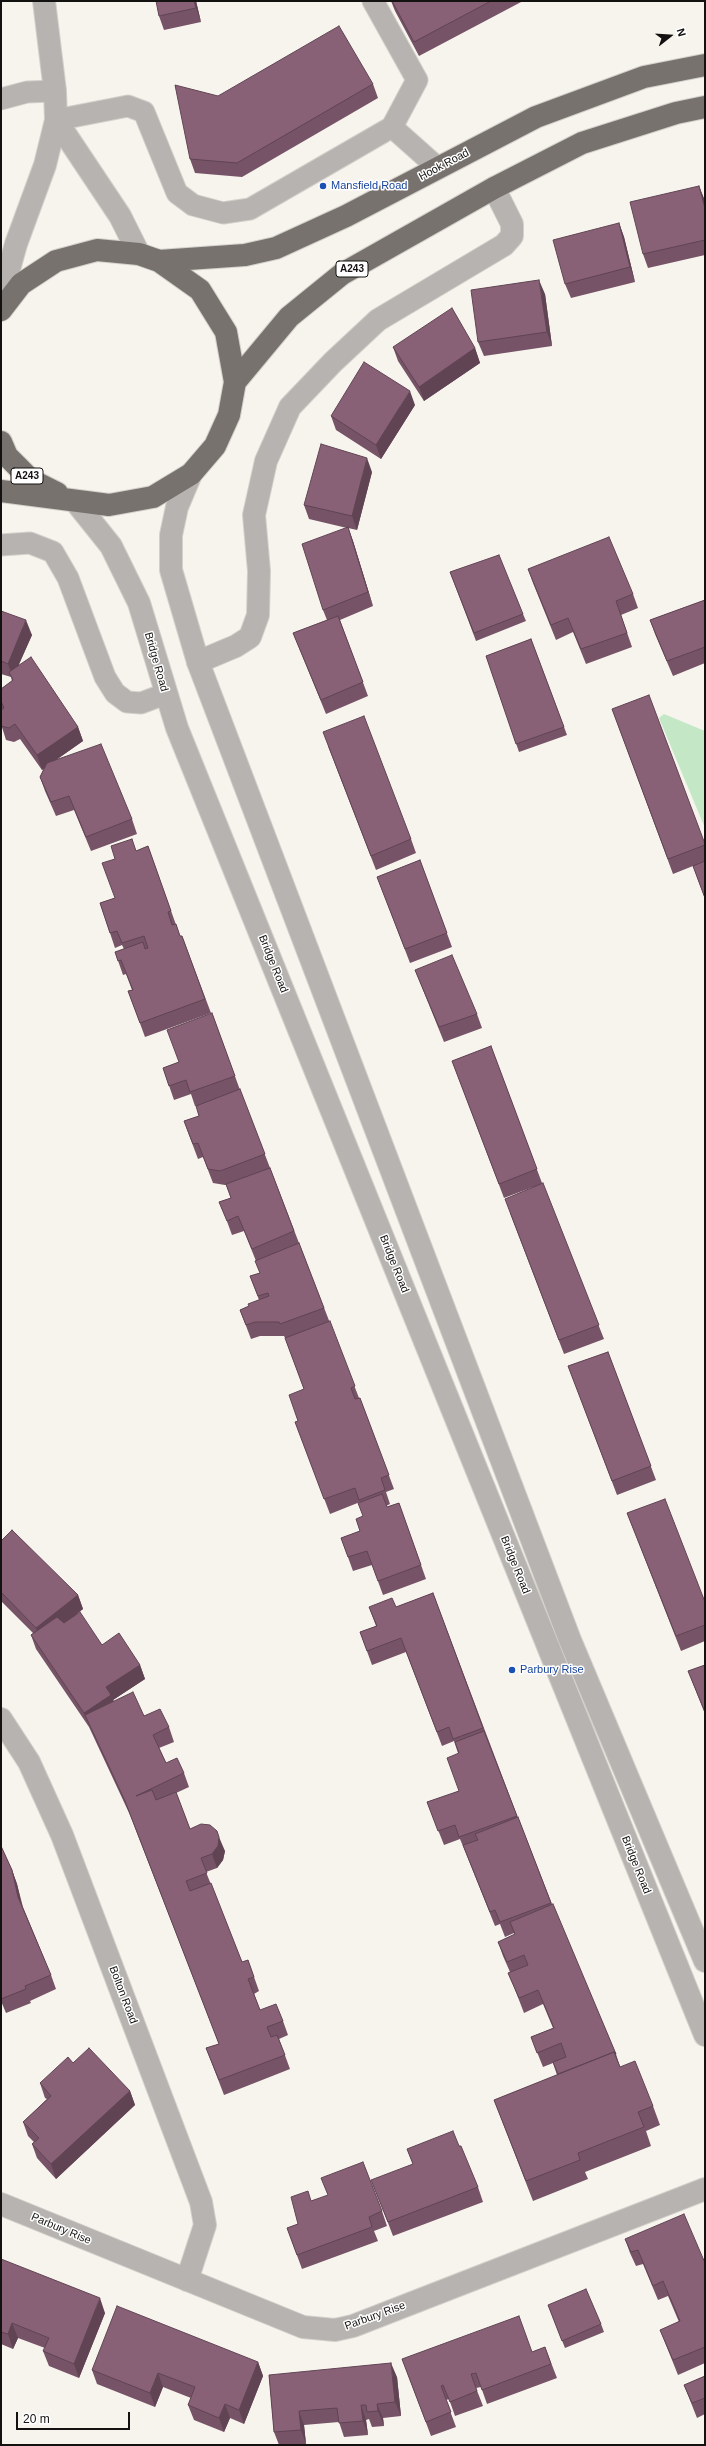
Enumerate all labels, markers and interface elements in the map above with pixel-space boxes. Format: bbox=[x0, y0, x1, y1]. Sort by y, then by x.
north arrow bbox=[650, 16, 690, 56]
text: N bbox=[675, 27, 688, 38]
street label: Hook Road bbox=[417, 146, 471, 184]
place label: Mansfield Road bbox=[331, 179, 407, 193]
marker: Mansfield Road bbox=[318, 181, 328, 191]
road number: A243 bbox=[336, 261, 368, 277]
road number: A243 bbox=[11, 468, 43, 484]
street label: Bridge Road bbox=[141, 631, 171, 693]
street label: Bridge Road bbox=[255, 933, 291, 995]
street label: Bridge Road bbox=[376, 1233, 412, 1295]
street label: Bridge Road bbox=[497, 1534, 533, 1596]
place label: Parbury Rise bbox=[520, 1663, 584, 1677]
marker: Parbury Rise bbox=[507, 1665, 517, 1675]
street label: Bridge Road bbox=[618, 1834, 654, 1896]
street label: Bolton Road bbox=[106, 1964, 140, 2026]
street label: Parbury Rise bbox=[29, 2211, 93, 2247]
street label: Parbury Rise bbox=[343, 2299, 407, 2333]
scale bar bbox=[18, 2404, 132, 2430]
text: 20 m bbox=[23, 2412, 50, 2426]

